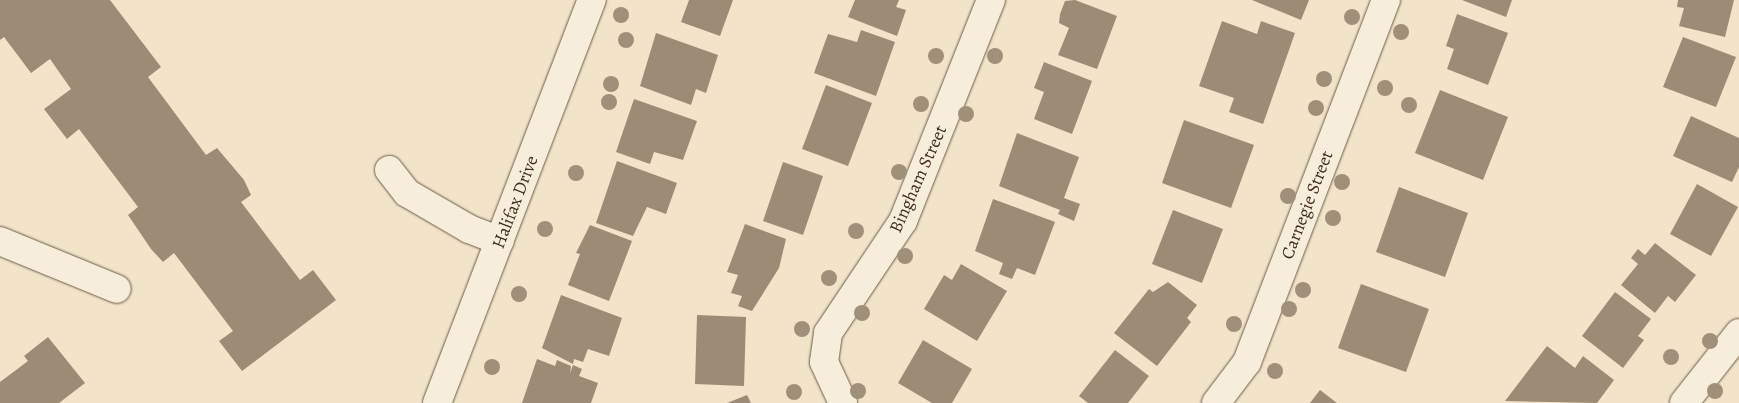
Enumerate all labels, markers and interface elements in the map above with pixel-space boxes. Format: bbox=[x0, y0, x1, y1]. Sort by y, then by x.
street label: Bingham Street bbox=[885, 122, 951, 236]
street label: Carnegie Street bbox=[1276, 148, 1338, 262]
street label: Halifax Drive bbox=[487, 153, 543, 251]

